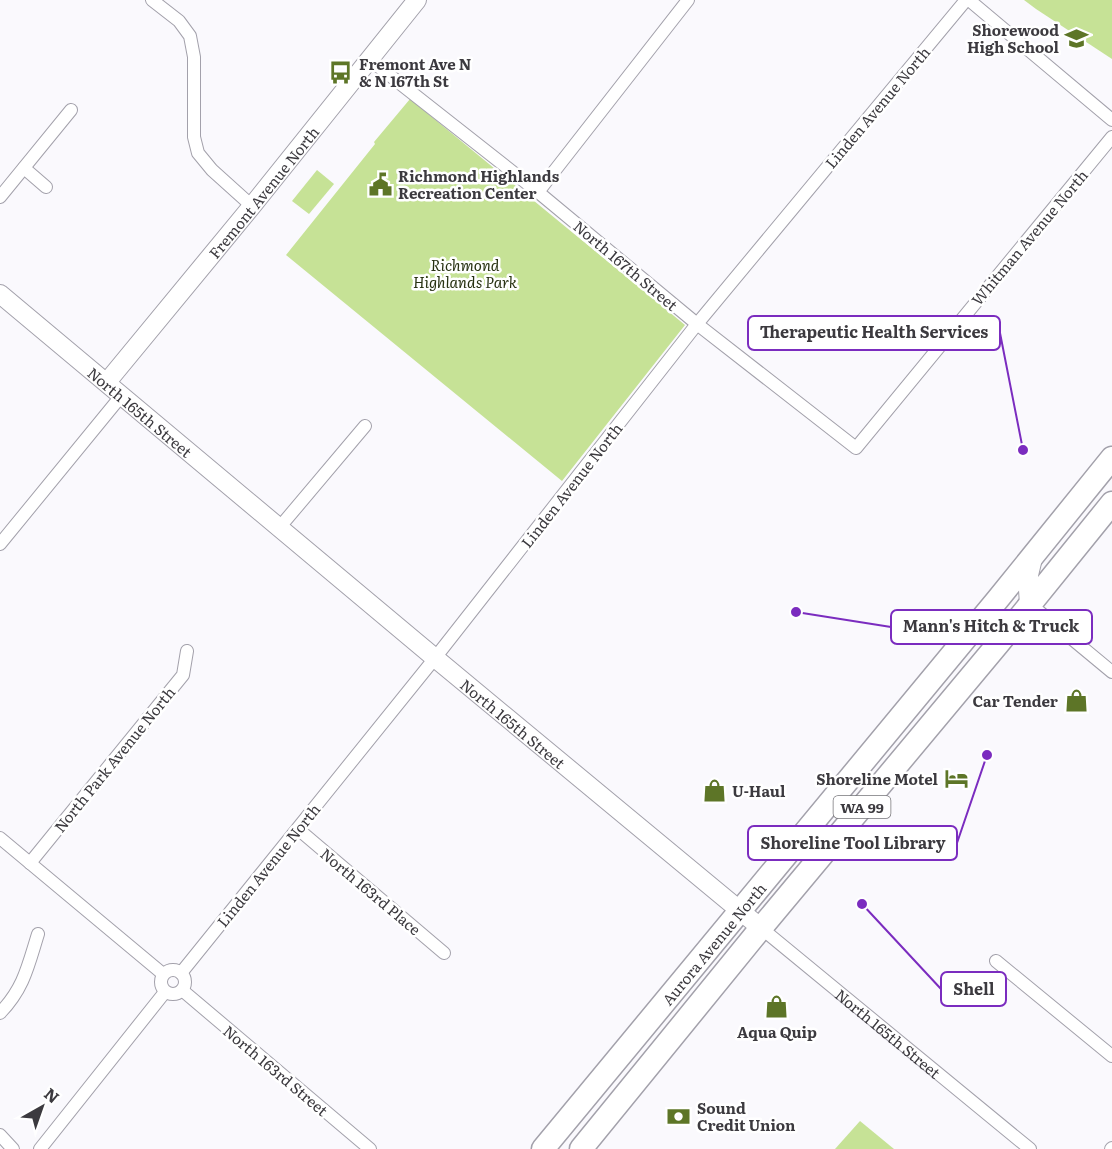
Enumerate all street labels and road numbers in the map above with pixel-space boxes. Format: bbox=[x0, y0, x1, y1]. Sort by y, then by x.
street label: Linden Avenue North bbox=[819, 41, 935, 173]
street label: Fremont Avenue North bbox=[202, 121, 324, 263]
street label: Whitman Avenue North bbox=[965, 164, 1093, 310]
street label: North 167th Street bbox=[569, 214, 683, 316]
street label: North 165th Street bbox=[83, 361, 198, 462]
street label: Linden Avenue North bbox=[515, 418, 627, 552]
street label: North 165th Street bbox=[456, 673, 571, 773]
street label: North Park Avenue North bbox=[48, 681, 180, 837]
road number: WA 99 bbox=[834, 796, 890, 818]
street label: Linden Avenue North bbox=[211, 798, 325, 932]
street label: North 163rd Place bbox=[316, 842, 426, 940]
street label: Aurora Avenue North bbox=[656, 877, 771, 1010]
street label: North 165th Street bbox=[831, 982, 946, 1083]
street label: North 163rd Street bbox=[218, 1019, 334, 1121]

